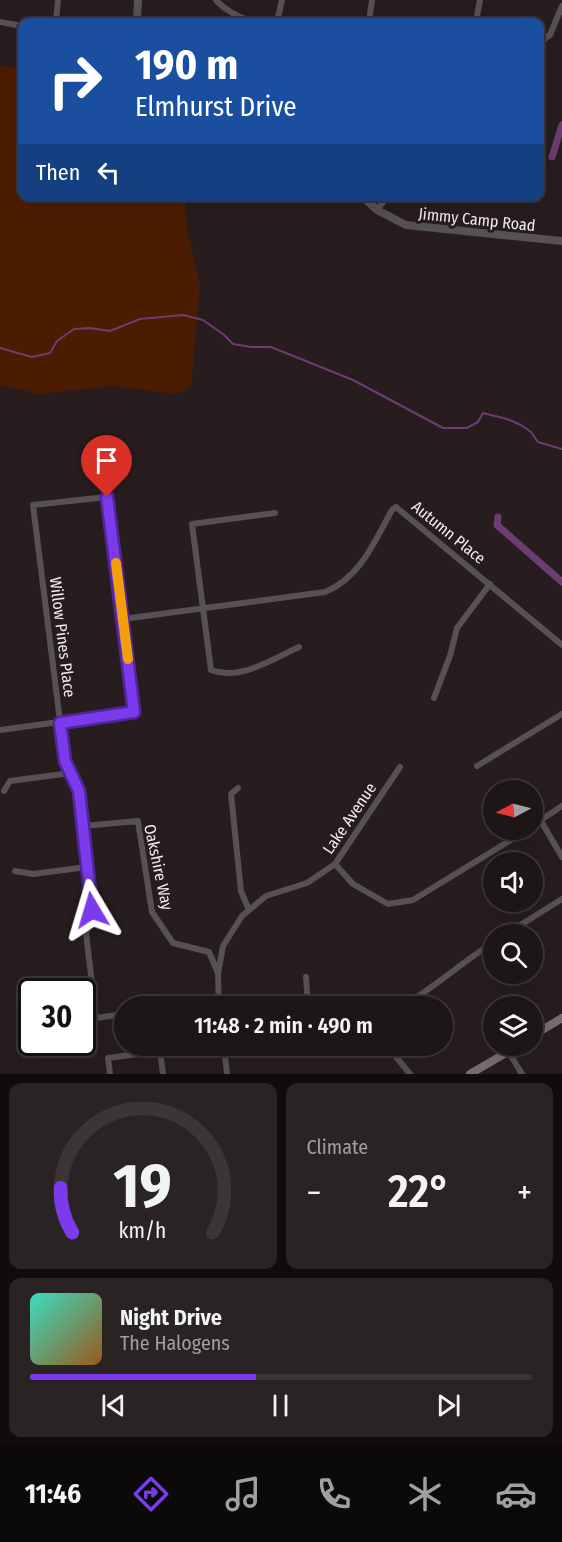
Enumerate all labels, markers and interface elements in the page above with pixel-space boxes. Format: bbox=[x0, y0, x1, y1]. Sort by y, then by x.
text: 190 m bbox=[135, 40, 238, 90]
icon: right bbox=[36, 42, 114, 120]
text: Elmhurst Drive bbox=[135, 91, 297, 123]
icon: left bbox=[92, 156, 125, 189]
text: Then bbox=[36, 159, 80, 186]
street label: Jimmy Camp Road bbox=[418, 204, 536, 235]
pin bbox=[81, 435, 132, 497]
icon: arrive bbox=[90, 444, 123, 477]
street label: Autumn Place bbox=[408, 497, 490, 568]
street label: Willow Pines Place bbox=[46, 576, 79, 698]
street label: Lake Avenue bbox=[319, 779, 380, 858]
north arrow bbox=[483, 780, 543, 840]
map controls bbox=[483, 780, 543, 1056]
street label: Oakshire Way bbox=[140, 822, 177, 913]
button: sound bbox=[483, 852, 543, 912]
position arrow bbox=[60, 878, 124, 942]
button: search bbox=[483, 924, 543, 984]
speed limit sign: 30 bbox=[18, 978, 96, 1056]
button: layers bbox=[483, 996, 543, 1056]
text: 11:48 · 2 min · 490 m bbox=[194, 1012, 373, 1039]
text: Climate bbox=[307, 1135, 368, 1159]
text: 19 bbox=[113, 1149, 172, 1224]
text: 22° bbox=[388, 1165, 450, 1219]
text: − bbox=[307, 1173, 321, 1213]
text: + bbox=[517, 1173, 532, 1213]
text: km/h bbox=[119, 1218, 167, 1244]
text: Night Drive bbox=[120, 1304, 222, 1331]
text: The Halogens bbox=[120, 1331, 230, 1355]
icon: previous bbox=[97, 1389, 130, 1422]
icon: pause bbox=[264, 1389, 297, 1422]
icon: next bbox=[432, 1389, 465, 1422]
icon: directions bbox=[130, 1473, 172, 1515]
icon: music bbox=[222, 1473, 264, 1515]
icon: phone bbox=[313, 1473, 355, 1515]
icon: climate bbox=[404, 1473, 446, 1515]
icon: car bbox=[495, 1473, 537, 1515]
text: 11:46 bbox=[25, 1478, 81, 1510]

